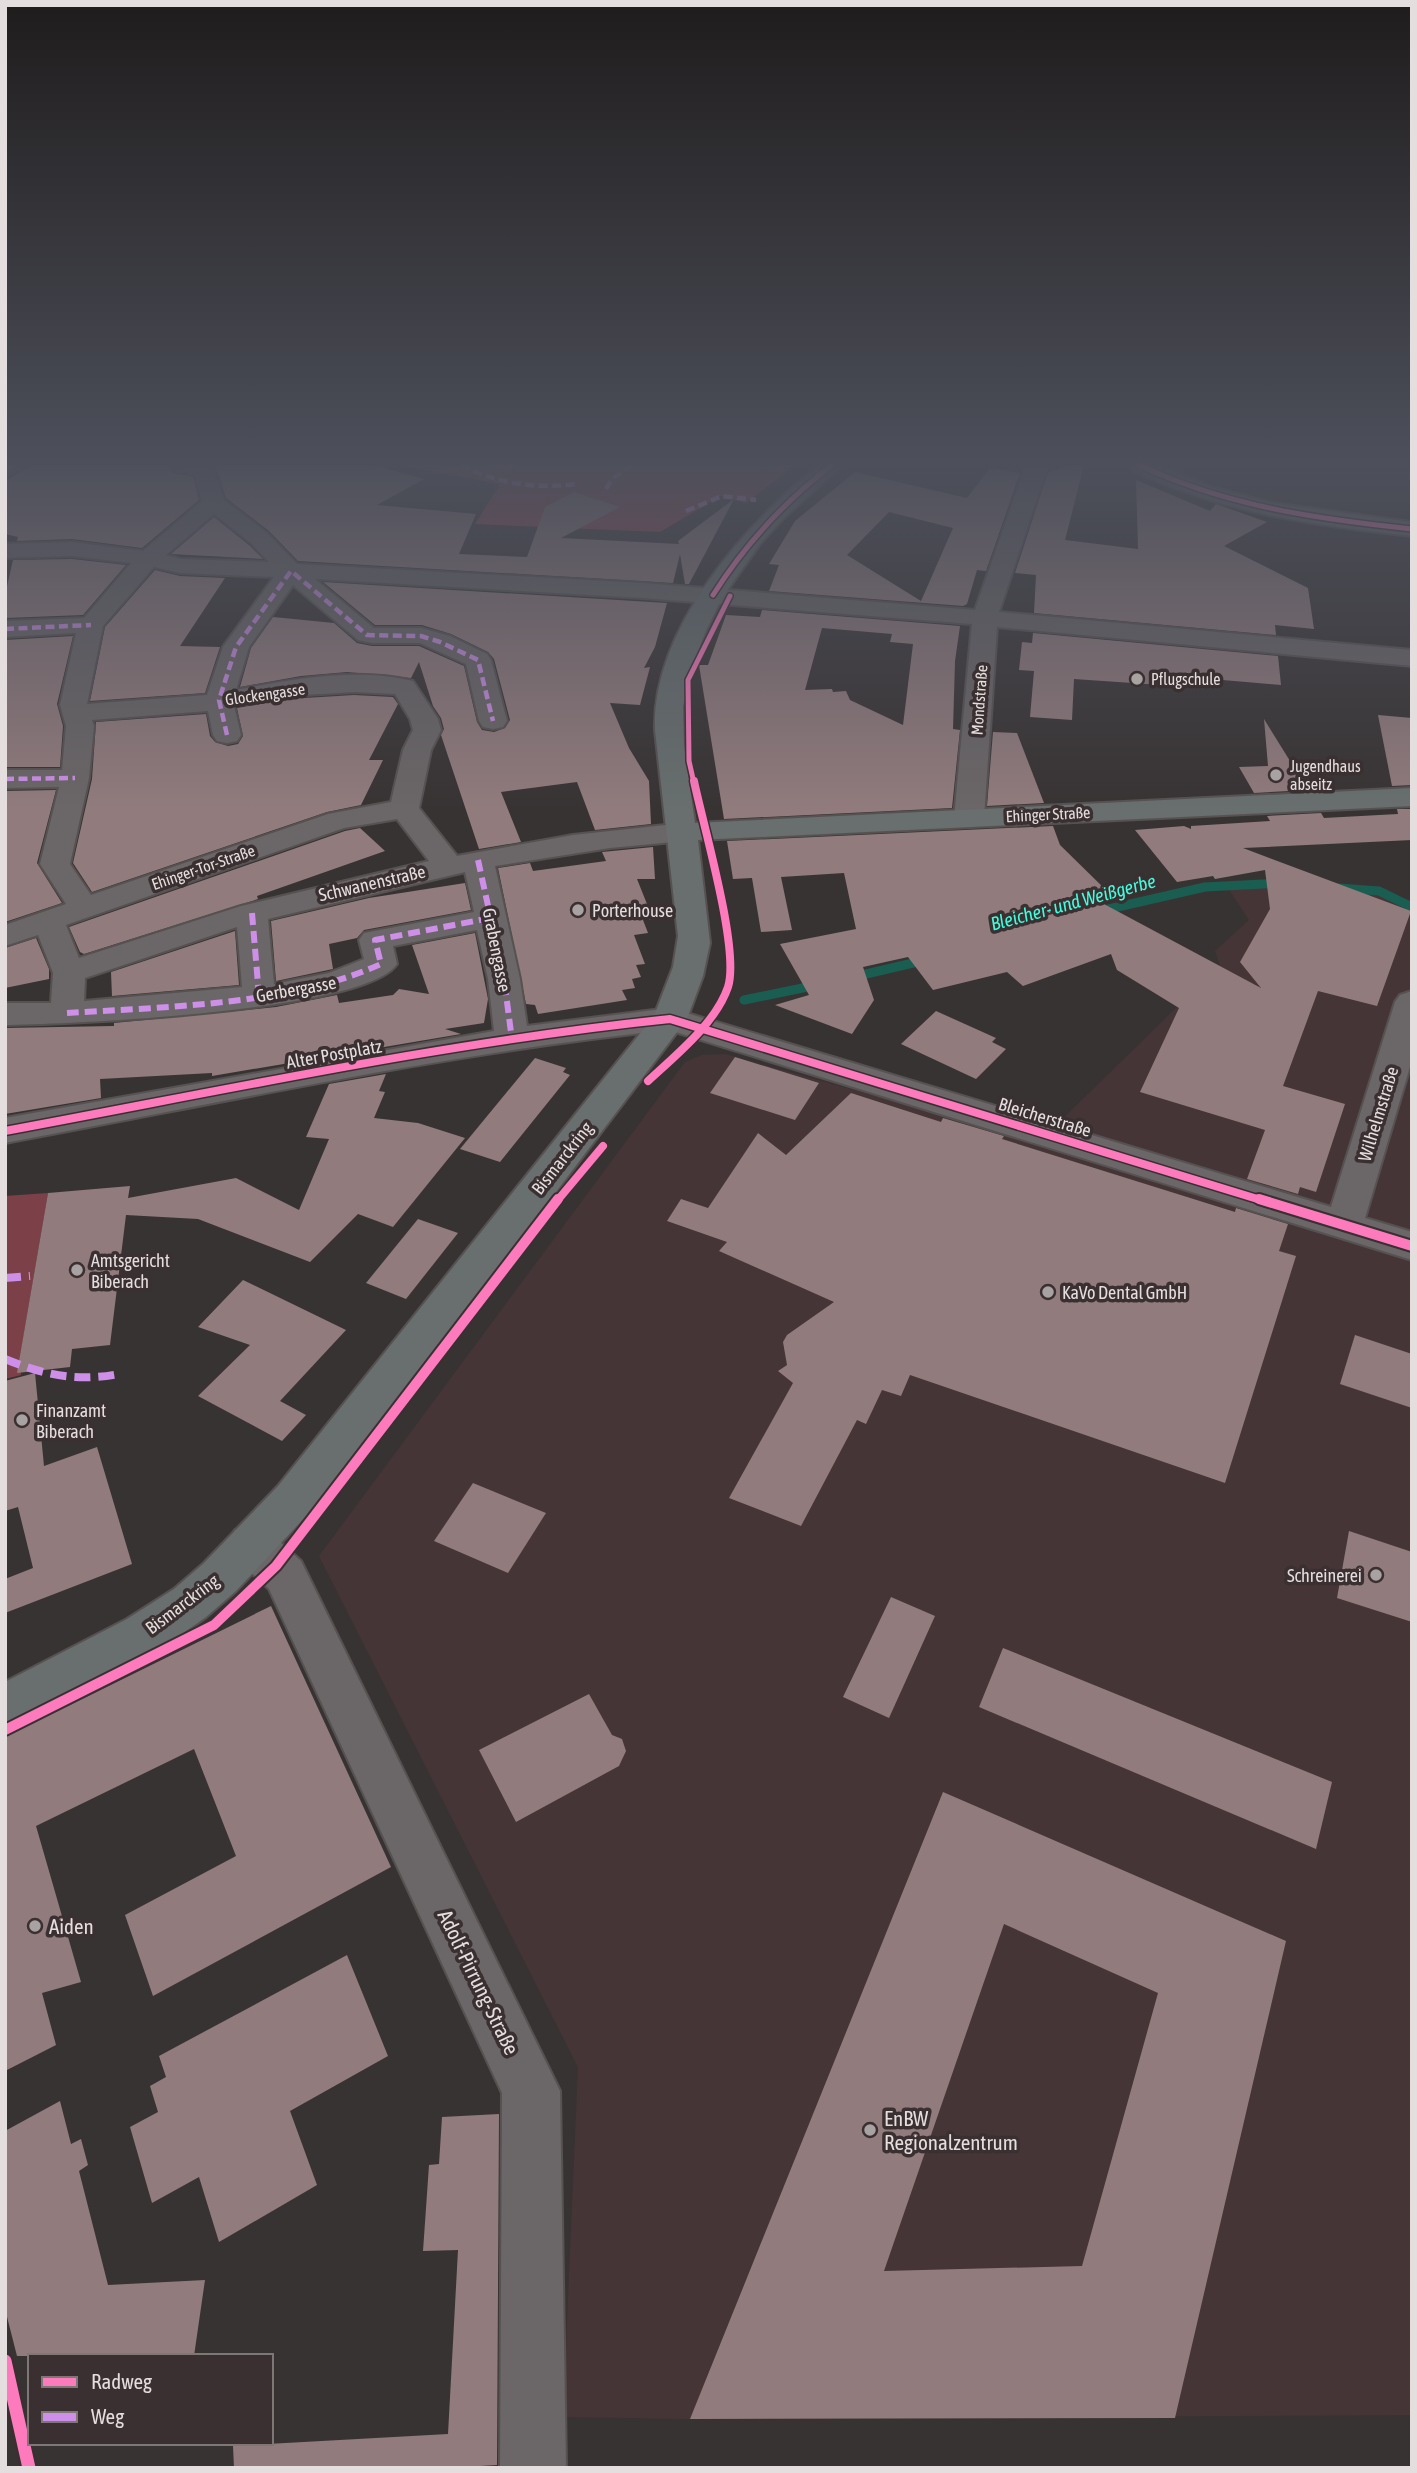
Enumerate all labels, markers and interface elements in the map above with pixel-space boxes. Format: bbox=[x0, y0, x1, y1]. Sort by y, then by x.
street label: Mondstraße bbox=[968, 664, 990, 736]
place label: Pflugschule bbox=[1151, 670, 1221, 689]
marker: Pflugschule bbox=[1129, 671, 1145, 687]
street label: Glockengasse bbox=[224, 679, 306, 709]
place label: Jugendhaus abseitz bbox=[1290, 757, 1361, 793]
marker: Jugendhaus abseitz bbox=[1268, 767, 1284, 783]
street label: Ehinger Straße bbox=[1005, 803, 1091, 826]
street label: Ehinger-Tor-Straße bbox=[149, 841, 257, 894]
street label: Schwanenstraße bbox=[317, 861, 427, 905]
water label: Bleicher- und Weißgerbe bbox=[988, 869, 1158, 935]
place label: Porterhouse bbox=[592, 900, 673, 921]
marker: Porterhouse bbox=[570, 902, 586, 918]
street label: Grabengasse bbox=[479, 906, 515, 994]
street label: Gerbergasse bbox=[254, 972, 338, 1006]
street label: Alter Postplatz bbox=[285, 1035, 384, 1073]
street label: Wilhelmstraße bbox=[1354, 1064, 1402, 1164]
street label: Bleicherstraße bbox=[996, 1093, 1094, 1141]
street label: Bismarckring bbox=[527, 1117, 597, 1198]
place label: Amtsgericht Biberach bbox=[91, 1250, 170, 1292]
marker: Amtsgericht Biberach bbox=[69, 1262, 85, 1278]
place label: KaVo Dental GmbH bbox=[1062, 1282, 1187, 1303]
marker: KaVo Dental GmbH bbox=[1040, 1284, 1056, 1300]
place label: Finanzamt Biberach bbox=[36, 1400, 106, 1442]
marker: Finanzamt Biberach bbox=[14, 1412, 30, 1428]
place label: Schreinerei bbox=[1287, 1565, 1362, 1586]
marker: Schreinerei bbox=[1368, 1567, 1384, 1583]
street label: Bismarckring bbox=[141, 1570, 223, 1638]
street label: Adolf-Pirrung-Straße bbox=[434, 1906, 524, 2058]
place label: Aiden bbox=[49, 1914, 94, 1938]
marker: Aiden bbox=[27, 1918, 43, 1934]
place label: EnBW Regionalzentrum bbox=[884, 2106, 1018, 2154]
marker: EnBW Regionalzentrum bbox=[862, 2122, 878, 2138]
legend bbox=[28, 2354, 273, 2445]
text: Radweg bbox=[91, 2369, 152, 2393]
text: Weg bbox=[91, 2404, 124, 2428]

